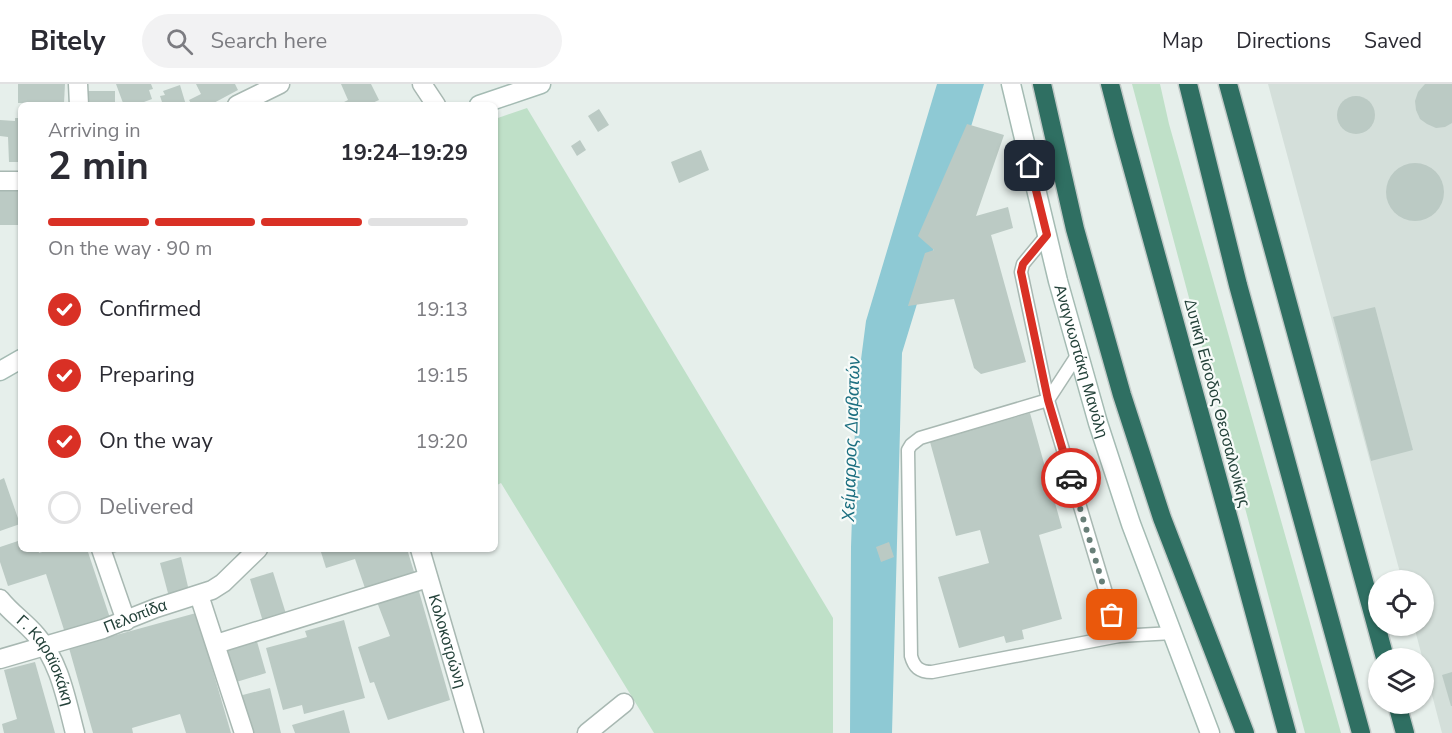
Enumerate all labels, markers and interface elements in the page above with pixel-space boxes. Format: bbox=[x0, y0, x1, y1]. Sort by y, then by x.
search box bbox=[142, 14, 562, 68]
text: Bitely bbox=[30, 22, 106, 60]
icon: search bbox=[163, 25, 196, 58]
text: Search here bbox=[211, 26, 327, 56]
text: Map bbox=[1162, 27, 1203, 55]
text: Directions bbox=[1236, 27, 1331, 55]
text: Saved bbox=[1364, 27, 1422, 55]
text: Arriving in bbox=[48, 117, 141, 144]
text: 19:24–19:29 bbox=[340, 138, 468, 168]
text: 2 min bbox=[48, 140, 149, 193]
pin bbox=[1004, 140, 1055, 191]
icon: home bbox=[1013, 149, 1046, 182]
text: On the way · 90 m bbox=[48, 235, 212, 262]
street label: Αναγνωστάκη Μανόλη bbox=[1049, 282, 1113, 441]
icon: check bbox=[48, 293, 81, 326]
text: Confirmed bbox=[99, 294, 201, 324]
text: 19:13 bbox=[415, 296, 468, 323]
street label: Δυτική Είσοδος Θεσσαλονίκης bbox=[1179, 296, 1256, 510]
water label: Χείμαρρος Διαβατών bbox=[836, 356, 866, 523]
icon: check bbox=[48, 359, 81, 392]
text: Preparing bbox=[99, 360, 195, 390]
text: 19:15 bbox=[415, 362, 468, 389]
icon: check bbox=[48, 425, 81, 458]
text: On the way bbox=[99, 426, 213, 456]
text: 19:20 bbox=[415, 428, 468, 455]
courier bbox=[1041, 448, 1101, 508]
icon: car bbox=[1055, 462, 1088, 495]
text: Delivered bbox=[99, 492, 194, 522]
map controls bbox=[1368, 570, 1434, 714]
button: locate bbox=[1368, 570, 1434, 636]
pin bbox=[1086, 589, 1137, 640]
street label: Κολοκοτρώνη bbox=[423, 591, 471, 691]
street label: Πελοπίδα bbox=[100, 594, 170, 639]
icon: bag bbox=[1095, 598, 1128, 631]
street label: Γ. Καραϊσκάκη bbox=[12, 610, 79, 708]
button: layers bbox=[1368, 648, 1434, 714]

